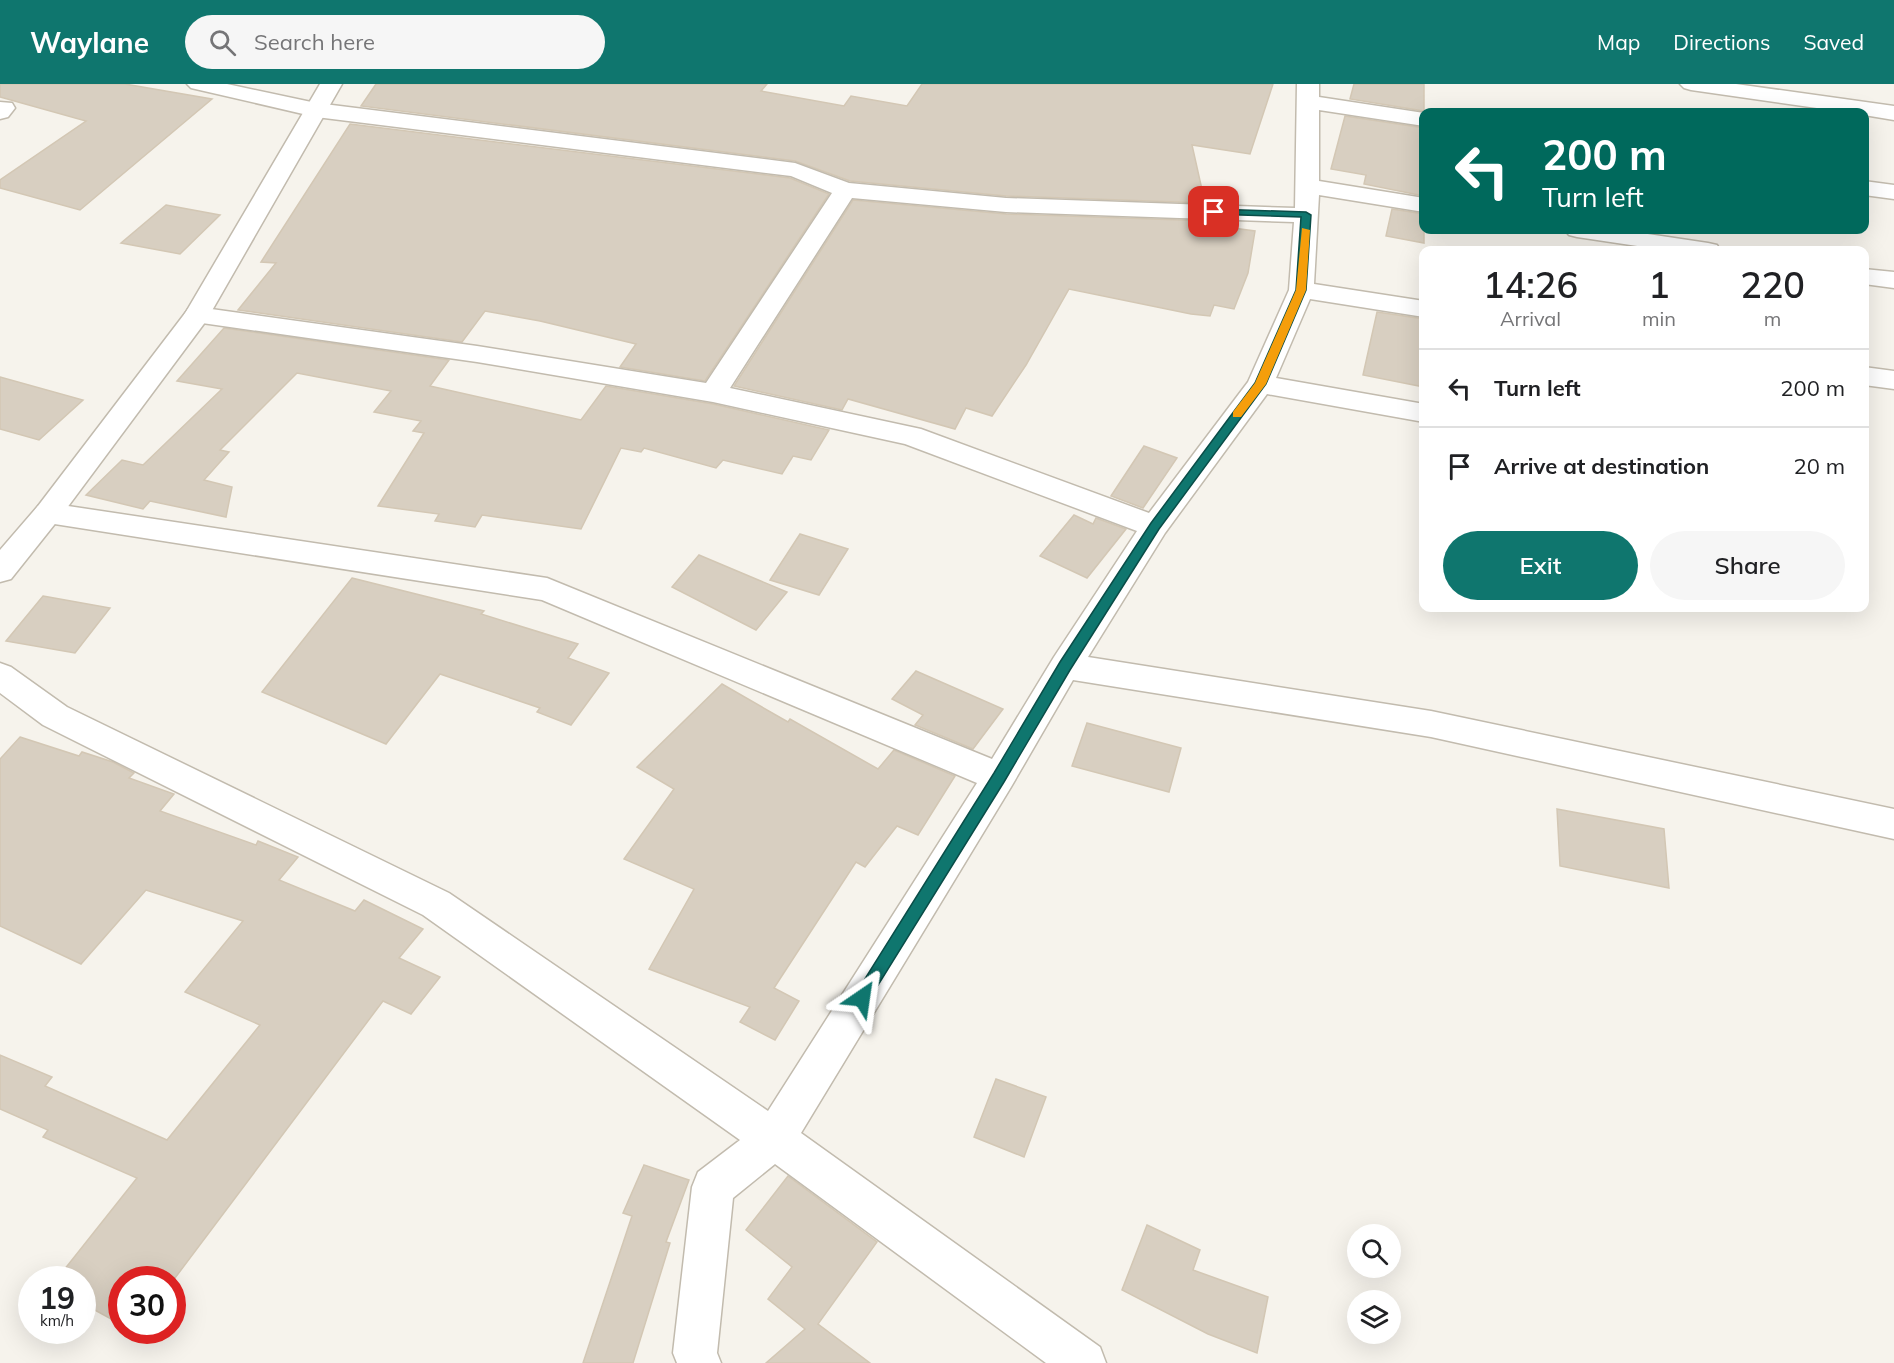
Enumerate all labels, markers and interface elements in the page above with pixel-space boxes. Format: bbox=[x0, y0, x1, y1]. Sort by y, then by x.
search box bbox=[185, 15, 605, 69]
text: Waylane bbox=[30, 25, 149, 60]
icon: search bbox=[206, 26, 239, 59]
text: Search here bbox=[254, 28, 375, 56]
text: Map bbox=[1597, 29, 1640, 55]
text: Directions bbox=[1673, 29, 1770, 55]
text: Saved bbox=[1803, 29, 1864, 55]
text: 200 m bbox=[1542, 128, 1667, 181]
icon: left bbox=[1443, 132, 1521, 210]
text: Turn left bbox=[1542, 180, 1644, 214]
pin bbox=[1188, 186, 1239, 237]
icon: arrive bbox=[1197, 195, 1230, 228]
text: 14:26 bbox=[1483, 262, 1578, 307]
text: 1 bbox=[1648, 262, 1670, 307]
text: 220 bbox=[1740, 262, 1805, 307]
text: Arrival bbox=[1500, 306, 1561, 331]
text: min bbox=[1642, 306, 1676, 331]
text: m bbox=[1764, 306, 1781, 331]
icon: left bbox=[1443, 372, 1476, 405]
text: Turn left bbox=[1494, 374, 1581, 402]
text: 200 m bbox=[1780, 374, 1845, 402]
icon: arrive bbox=[1443, 450, 1476, 483]
text: Arrive at destination bbox=[1494, 452, 1709, 480]
text: 20 m bbox=[1794, 452, 1845, 480]
button: Exit bbox=[1443, 531, 1638, 600]
button: Share bbox=[1650, 531, 1845, 600]
position arrow bbox=[830, 966, 894, 1030]
map controls bbox=[1347, 1224, 1401, 1344]
button: search bbox=[1347, 1224, 1401, 1278]
speed limit sign: 30 bbox=[108, 1266, 186, 1344]
text: 19 bbox=[39, 1279, 75, 1317]
button: layers bbox=[1347, 1290, 1401, 1344]
text: km/h bbox=[40, 1311, 74, 1330]

